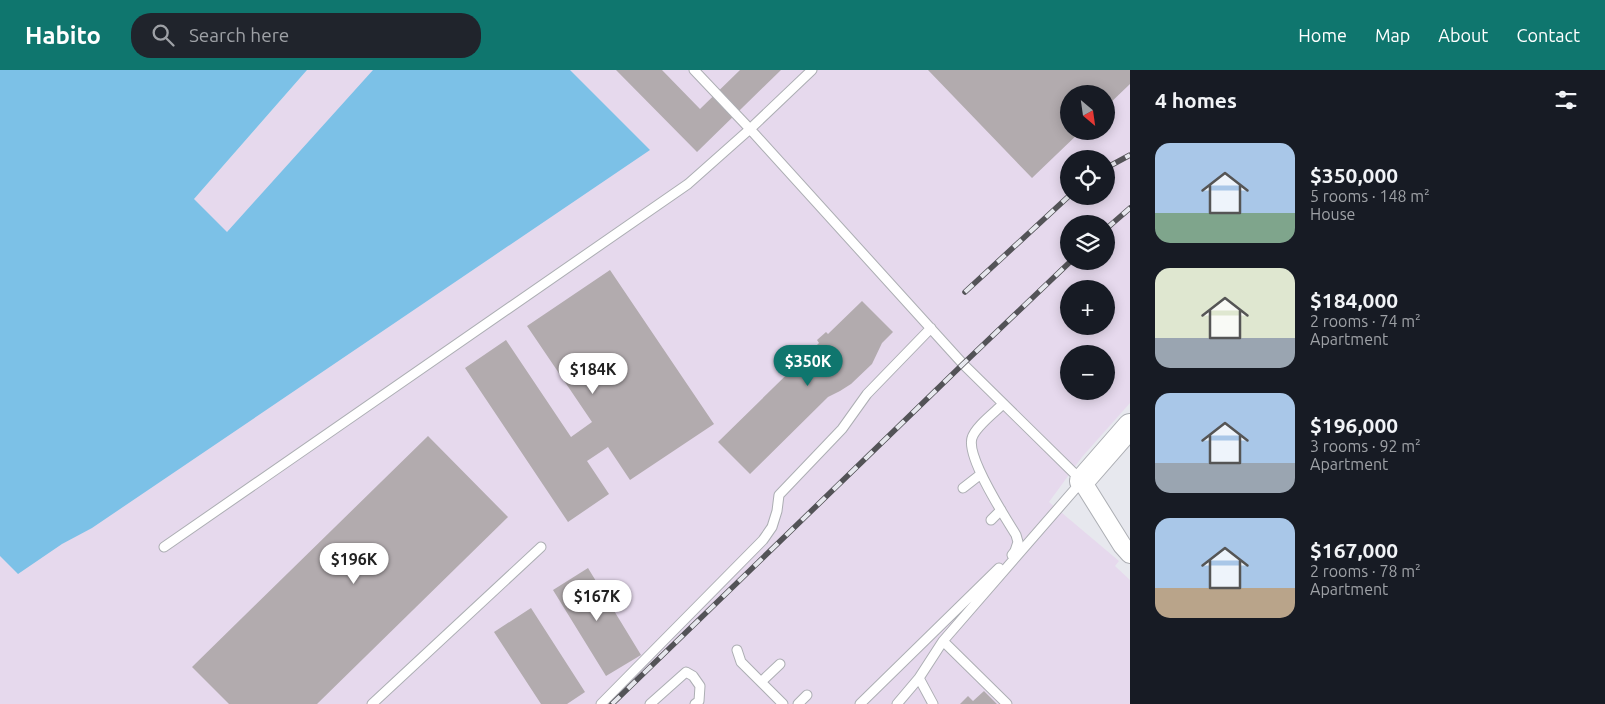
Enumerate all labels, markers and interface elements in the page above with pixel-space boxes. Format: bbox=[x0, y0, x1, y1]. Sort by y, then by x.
search box bbox=[131, 13, 481, 58]
icon: search bbox=[149, 21, 177, 49]
text: Habito bbox=[25, 22, 101, 49]
text: Search here bbox=[189, 24, 289, 46]
text: Home bbox=[1298, 25, 1347, 45]
text: Map bbox=[1375, 25, 1410, 45]
text: About bbox=[1438, 25, 1488, 45]
text: Contact bbox=[1516, 25, 1580, 45]
north arrow bbox=[1060, 85, 1115, 140]
map controls bbox=[1060, 85, 1115, 400]
icon: filters bbox=[1552, 86, 1580, 114]
text: 4 homes bbox=[1155, 88, 1237, 112]
button: locate bbox=[1060, 150, 1115, 205]
icon: home bbox=[1195, 163, 1255, 223]
text: $350,000 bbox=[1310, 163, 1398, 187]
text: 5 rooms · 148 m² bbox=[1310, 187, 1430, 205]
text: House bbox=[1310, 205, 1355, 223]
button: layers bbox=[1060, 215, 1115, 270]
button: + bbox=[1060, 280, 1115, 335]
icon: home bbox=[1195, 288, 1255, 348]
text: $184,000 bbox=[1310, 288, 1398, 312]
text: 2 rooms · 74 m² bbox=[1310, 312, 1421, 330]
text: Apartment bbox=[1310, 330, 1388, 348]
pin: $350K bbox=[773, 344, 843, 387]
button: − bbox=[1060, 345, 1115, 400]
pin: $184K bbox=[558, 352, 628, 395]
text: $350K bbox=[785, 352, 831, 370]
text: $184K bbox=[570, 360, 616, 378]
icon: home bbox=[1195, 413, 1255, 473]
text: $196,000 bbox=[1310, 413, 1398, 437]
text: 3 rooms · 92 m² bbox=[1310, 437, 1421, 455]
text: Apartment bbox=[1310, 455, 1388, 473]
icon: home bbox=[1195, 538, 1255, 598]
text: $167,000 bbox=[1310, 538, 1398, 562]
pin: $196K bbox=[319, 542, 389, 585]
text: $196K bbox=[331, 550, 377, 568]
text: 2 rooms · 78 m² bbox=[1310, 562, 1421, 580]
pin: $167K bbox=[562, 580, 632, 622]
text: Apartment bbox=[1310, 580, 1388, 598]
text: $167K bbox=[574, 587, 620, 605]

